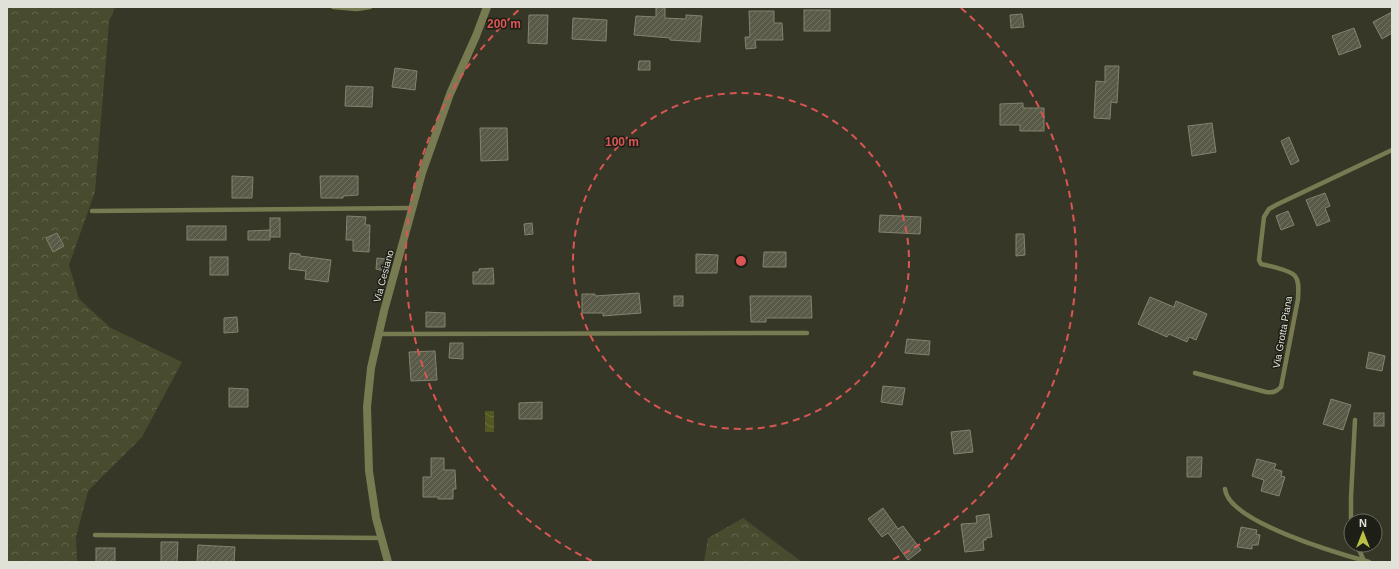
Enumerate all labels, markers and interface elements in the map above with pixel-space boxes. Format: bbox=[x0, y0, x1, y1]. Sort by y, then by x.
text: 200 m bbox=[487, 17, 521, 31]
text: 100 m bbox=[605, 135, 639, 149]
street label: Via Cesiano bbox=[371, 248, 396, 304]
centre of rings bbox=[734, 254, 748, 268]
street label: Via Grotta Piana bbox=[1271, 295, 1294, 369]
north arrow bbox=[1343, 513, 1383, 553]
text: N bbox=[1359, 517, 1367, 529]

